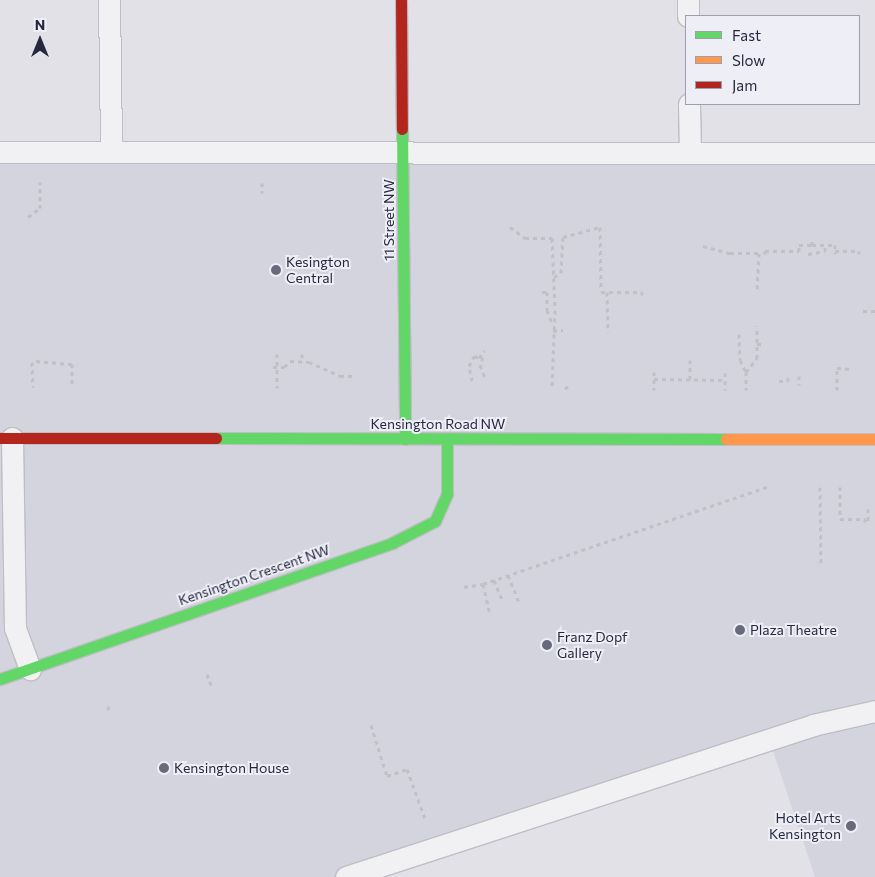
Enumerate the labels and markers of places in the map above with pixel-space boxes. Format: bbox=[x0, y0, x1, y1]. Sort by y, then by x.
place label: Kesington Central bbox=[286, 254, 350, 286]
marker: Kesington Central bbox=[270, 264, 282, 276]
place label: Plaza Theatre bbox=[750, 622, 837, 638]
marker: Plaza Theatre bbox=[734, 624, 746, 636]
place label: Franz Dopf Gallery bbox=[557, 629, 628, 662]
marker: Franz Dopf Gallery bbox=[541, 639, 553, 651]
place label: Kensington House bbox=[174, 760, 289, 776]
marker: Kensington House bbox=[158, 762, 170, 774]
place label: Hotel Arts Kensington bbox=[769, 810, 841, 842]
marker: Hotel Arts Kensington bbox=[845, 820, 857, 832]

